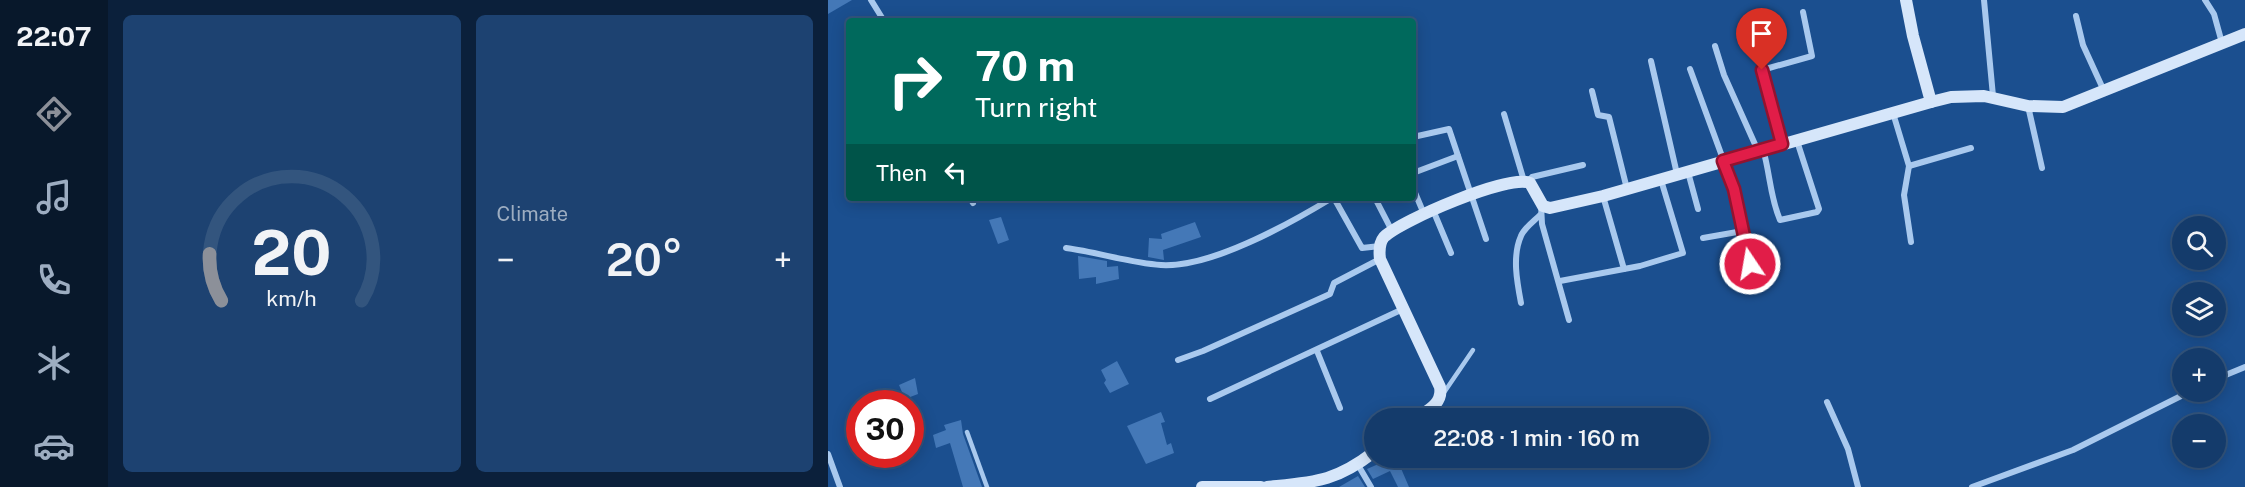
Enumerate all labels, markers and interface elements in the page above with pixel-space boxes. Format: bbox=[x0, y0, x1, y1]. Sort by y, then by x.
pin bbox=[1736, 8, 1787, 70]
icon: arrive bbox=[1745, 17, 1778, 50]
text: 22:07 bbox=[16, 20, 92, 52]
text: 70 m bbox=[975, 41, 1075, 90]
icon: right bbox=[876, 42, 954, 120]
text: Turn right bbox=[975, 91, 1098, 123]
icon: directions bbox=[33, 93, 75, 135]
icon: left bbox=[939, 156, 972, 189]
text: Then bbox=[876, 160, 927, 186]
icon: music bbox=[33, 176, 75, 218]
text: Climate bbox=[497, 202, 568, 226]
text: 20 bbox=[252, 216, 332, 289]
map controls bbox=[2172, 216, 2226, 468]
button: search bbox=[2172, 216, 2226, 270]
position arrow bbox=[1718, 232, 1782, 296]
text: 20° bbox=[606, 233, 683, 286]
text: − bbox=[497, 241, 515, 279]
text: + bbox=[774, 241, 792, 279]
icon: phone bbox=[33, 259, 75, 301]
button: layers bbox=[2172, 282, 2226, 336]
text: km/h bbox=[267, 286, 317, 311]
icon: climate bbox=[33, 342, 75, 384]
button: + bbox=[2172, 348, 2226, 402]
speed limit sign: 30 bbox=[846, 390, 924, 468]
button: − bbox=[2172, 414, 2226, 468]
icon: car bbox=[33, 425, 75, 467]
text: 22:08 · 1 min · 160 m bbox=[1433, 425, 1640, 451]

